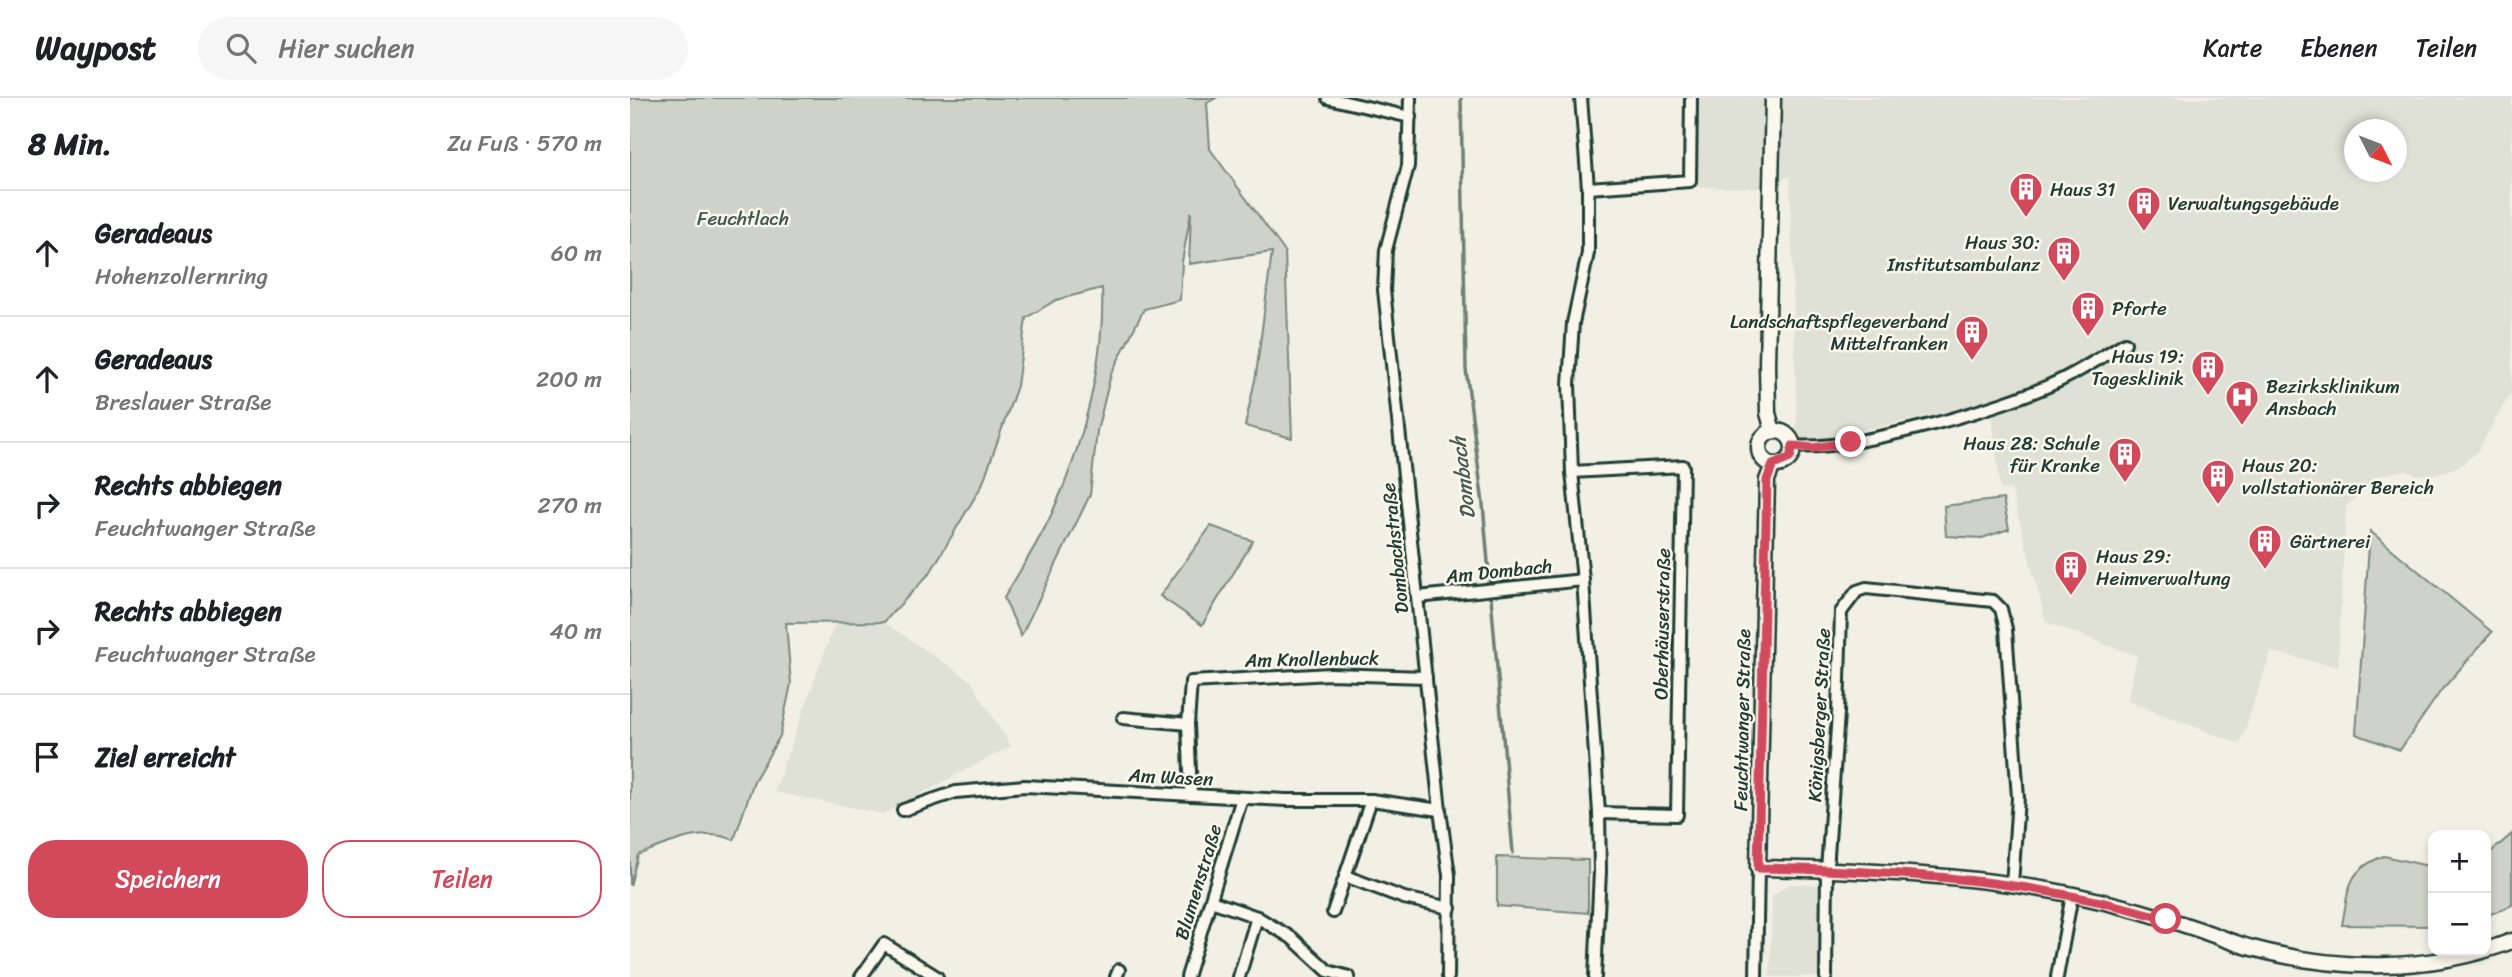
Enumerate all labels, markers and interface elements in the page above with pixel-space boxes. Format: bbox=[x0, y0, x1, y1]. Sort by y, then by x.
search box bbox=[198, 17, 688, 80]
text: Waypost bbox=[35, 19, 156, 77]
text: Hier suchen bbox=[278, 25, 415, 71]
text: Karte bbox=[2203, 27, 2262, 69]
text: Ebenen bbox=[2300, 27, 2378, 69]
text: Teilen bbox=[2416, 27, 2477, 69]
icon: search bbox=[222, 29, 260, 67]
text: 8 Min. bbox=[28, 117, 112, 171]
north arrow bbox=[2344, 119, 2407, 182]
text: Zu Fuß · 570 m bbox=[447, 123, 602, 164]
building icon: Haus 31 bbox=[2007, 170, 2045, 219]
place label: Haus 31 bbox=[2050, 173, 2115, 206]
building icon: Verwaltungsgebäude bbox=[2125, 184, 2163, 233]
place label: Verwaltungsgebäude bbox=[2168, 187, 2339, 220]
park label: Feuchtlach bbox=[697, 202, 789, 235]
text: Geradeaus bbox=[95, 210, 212, 256]
place label: Haus 30: Institutsambulanz bbox=[1886, 226, 2041, 281]
text: 60 m bbox=[551, 233, 602, 274]
icon: ahead bbox=[28, 234, 66, 272]
building icon: Haus 30: Institutsambulanz bbox=[2045, 234, 2083, 283]
text: Hohenzollernring bbox=[95, 256, 268, 297]
building icon: Pforte bbox=[2069, 289, 2107, 338]
place label: Pforte bbox=[2112, 292, 2167, 325]
place label: Landschaftspflegeverband Mittelfranken bbox=[1730, 305, 1950, 360]
building icon: Landschaftspflegeverband Mittelfranken bbox=[1953, 313, 1991, 362]
text: Geradeaus bbox=[95, 336, 212, 382]
place label: Haus 19: Tagesklinik bbox=[2091, 340, 2184, 395]
building icon: Haus 19: Tagesklinik bbox=[2189, 348, 2227, 397]
text: 200 m bbox=[536, 359, 602, 400]
icon: ahead bbox=[28, 360, 66, 398]
place label: Bezirksklinikum Ansbach bbox=[2265, 370, 2400, 425]
hospital icon: Bezirksklinikum Ansbach bbox=[2223, 378, 2261, 427]
text: Breslauer Straße bbox=[95, 382, 271, 423]
route end bbox=[1835, 426, 1866, 457]
place label: Haus 28: Schule für Kranke bbox=[1963, 427, 2100, 482]
water label: Dombach bbox=[1439, 433, 1487, 521]
building icon: Haus 28: Schule für Kranke bbox=[2106, 435, 2144, 484]
place label: Haus 20: vollstationärer Bereich bbox=[2242, 449, 2434, 504]
building icon: Haus 20: vollstationärer Bereich bbox=[2199, 457, 2237, 506]
text: Rechts abbiegen bbox=[95, 462, 282, 508]
street label: Dombachstraße bbox=[1372, 481, 1418, 615]
text: 270 m bbox=[537, 485, 602, 526]
icon: right bbox=[28, 486, 66, 524]
text: Feuchtwanger Straße bbox=[95, 508, 316, 549]
building icon: Gärtnerei bbox=[2246, 522, 2284, 571]
place label: Gärtnerei bbox=[2290, 525, 2371, 558]
place label: Haus 29: Heimverwaltung bbox=[2096, 540, 2231, 595]
street label: Oberhäuserstraße bbox=[1644, 548, 1680, 700]
building icon: Haus 29: Heimverwaltung bbox=[2052, 548, 2090, 597]
street label: Am Dombach bbox=[1443, 549, 1554, 593]
text: Rechts abbiegen bbox=[95, 588, 282, 634]
text: 40 m bbox=[549, 611, 602, 652]
icon: right bbox=[28, 612, 66, 650]
street label: Königsberger Straße bbox=[1798, 627, 1840, 803]
street label: Feuchtwanger Straße bbox=[1724, 629, 1760, 811]
text: Feuchtwanger Straße bbox=[95, 634, 316, 675]
street label: Am Knollenbuck bbox=[1244, 641, 1379, 677]
text: Ziel erreicht bbox=[95, 734, 235, 780]
icon: arrive bbox=[28, 738, 66, 776]
street label: Am Wasen bbox=[1127, 758, 1214, 796]
street label: Blumenstraße bbox=[1165, 820, 1231, 944]
map controls bbox=[2428, 830, 2491, 956]
button: + bbox=[2428, 830, 2491, 893]
button: Speichern bbox=[28, 840, 308, 918]
button: Teilen bbox=[322, 840, 602, 918]
button: − bbox=[2428, 893, 2491, 956]
route start bbox=[2150, 903, 2181, 934]

